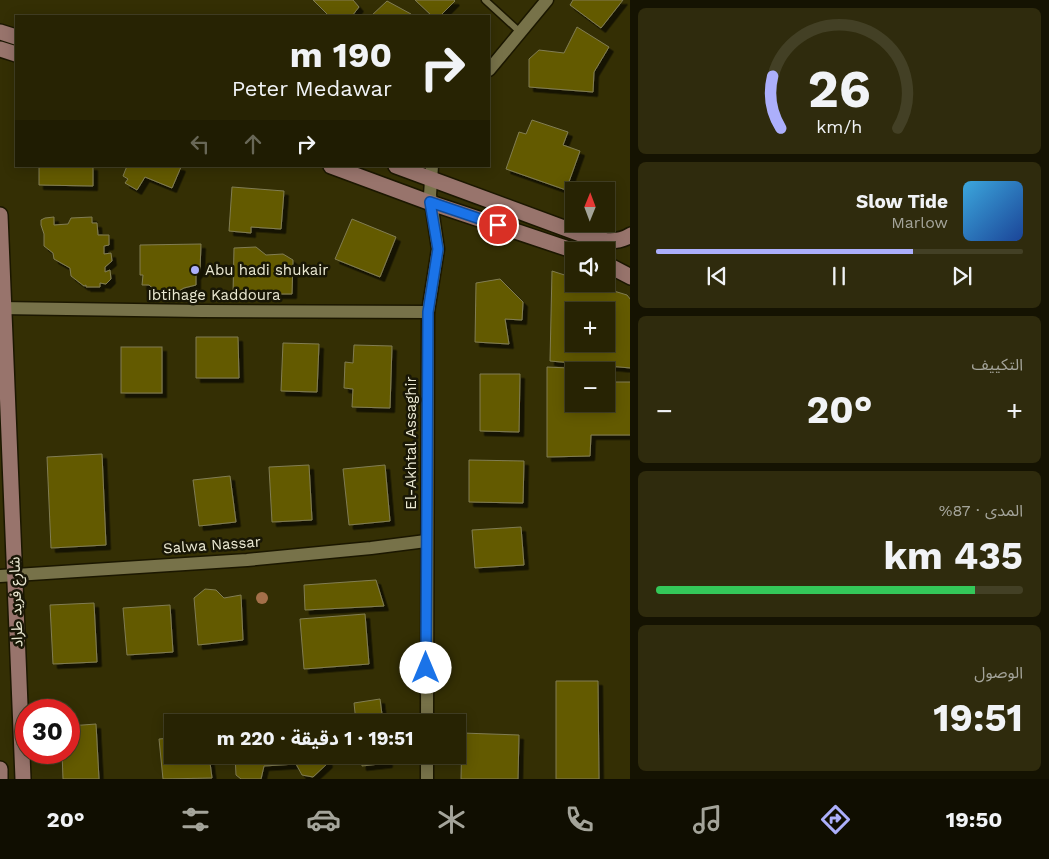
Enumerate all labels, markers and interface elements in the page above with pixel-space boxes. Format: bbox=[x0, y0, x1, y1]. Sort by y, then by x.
text: 190 m bbox=[290, 34, 392, 76]
icon: right bbox=[410, 35, 475, 100]
text: 26 bbox=[808, 59, 871, 120]
text: Peter Medawar bbox=[232, 76, 392, 101]
text: km/h bbox=[816, 116, 863, 137]
icon: left bbox=[186, 130, 214, 158]
icon: ahead bbox=[239, 130, 267, 158]
icon: right bbox=[292, 130, 320, 158]
north arrow bbox=[565, 182, 615, 232]
map controls bbox=[565, 182, 615, 412]
text: Slow Tide bbox=[856, 190, 948, 213]
pin bbox=[477, 204, 519, 246]
icon: arrive bbox=[484, 211, 512, 239]
text: Marlow bbox=[891, 213, 948, 232]
button: sound bbox=[565, 242, 615, 292]
place label: Abu hadi shukair bbox=[205, 261, 328, 279]
icon: previous bbox=[703, 262, 731, 290]
icon: pause bbox=[825, 262, 853, 290]
icon: next bbox=[948, 262, 976, 290]
marker: Abu hadi shukair bbox=[189, 264, 201, 276]
street label: Ibtihage Kaddoura bbox=[147, 286, 281, 304]
button: + bbox=[565, 302, 615, 352]
text: التكييف bbox=[971, 355, 1023, 374]
button: − bbox=[565, 362, 615, 412]
street label: El-Akhtal Assaghir bbox=[402, 376, 420, 510]
text: 20° bbox=[807, 388, 872, 432]
text: − bbox=[656, 394, 673, 427]
text: + bbox=[1006, 394, 1023, 427]
text: المدى · 87% bbox=[939, 501, 1023, 520]
street label: Salwa Nassar bbox=[163, 533, 261, 557]
text: 435 km bbox=[883, 534, 1023, 578]
street label: شارع فريد طراد bbox=[5, 556, 30, 648]
position arrow bbox=[399, 641, 451, 693]
text: الوصول bbox=[974, 663, 1023, 682]
text: 19:51 bbox=[933, 696, 1023, 740]
speed limit sign: 30 bbox=[15, 699, 80, 764]
text: 19:51 · 1 دقيقة · 220 m bbox=[217, 727, 413, 750]
icon: filters bbox=[178, 802, 213, 837]
icon: car bbox=[306, 802, 341, 837]
icon: climate bbox=[434, 802, 469, 837]
icon: phone bbox=[562, 802, 597, 837]
icon: music bbox=[690, 802, 725, 837]
icon: directions bbox=[818, 802, 853, 837]
text: 20° bbox=[47, 807, 85, 832]
text: 19:50 bbox=[946, 807, 1003, 832]

